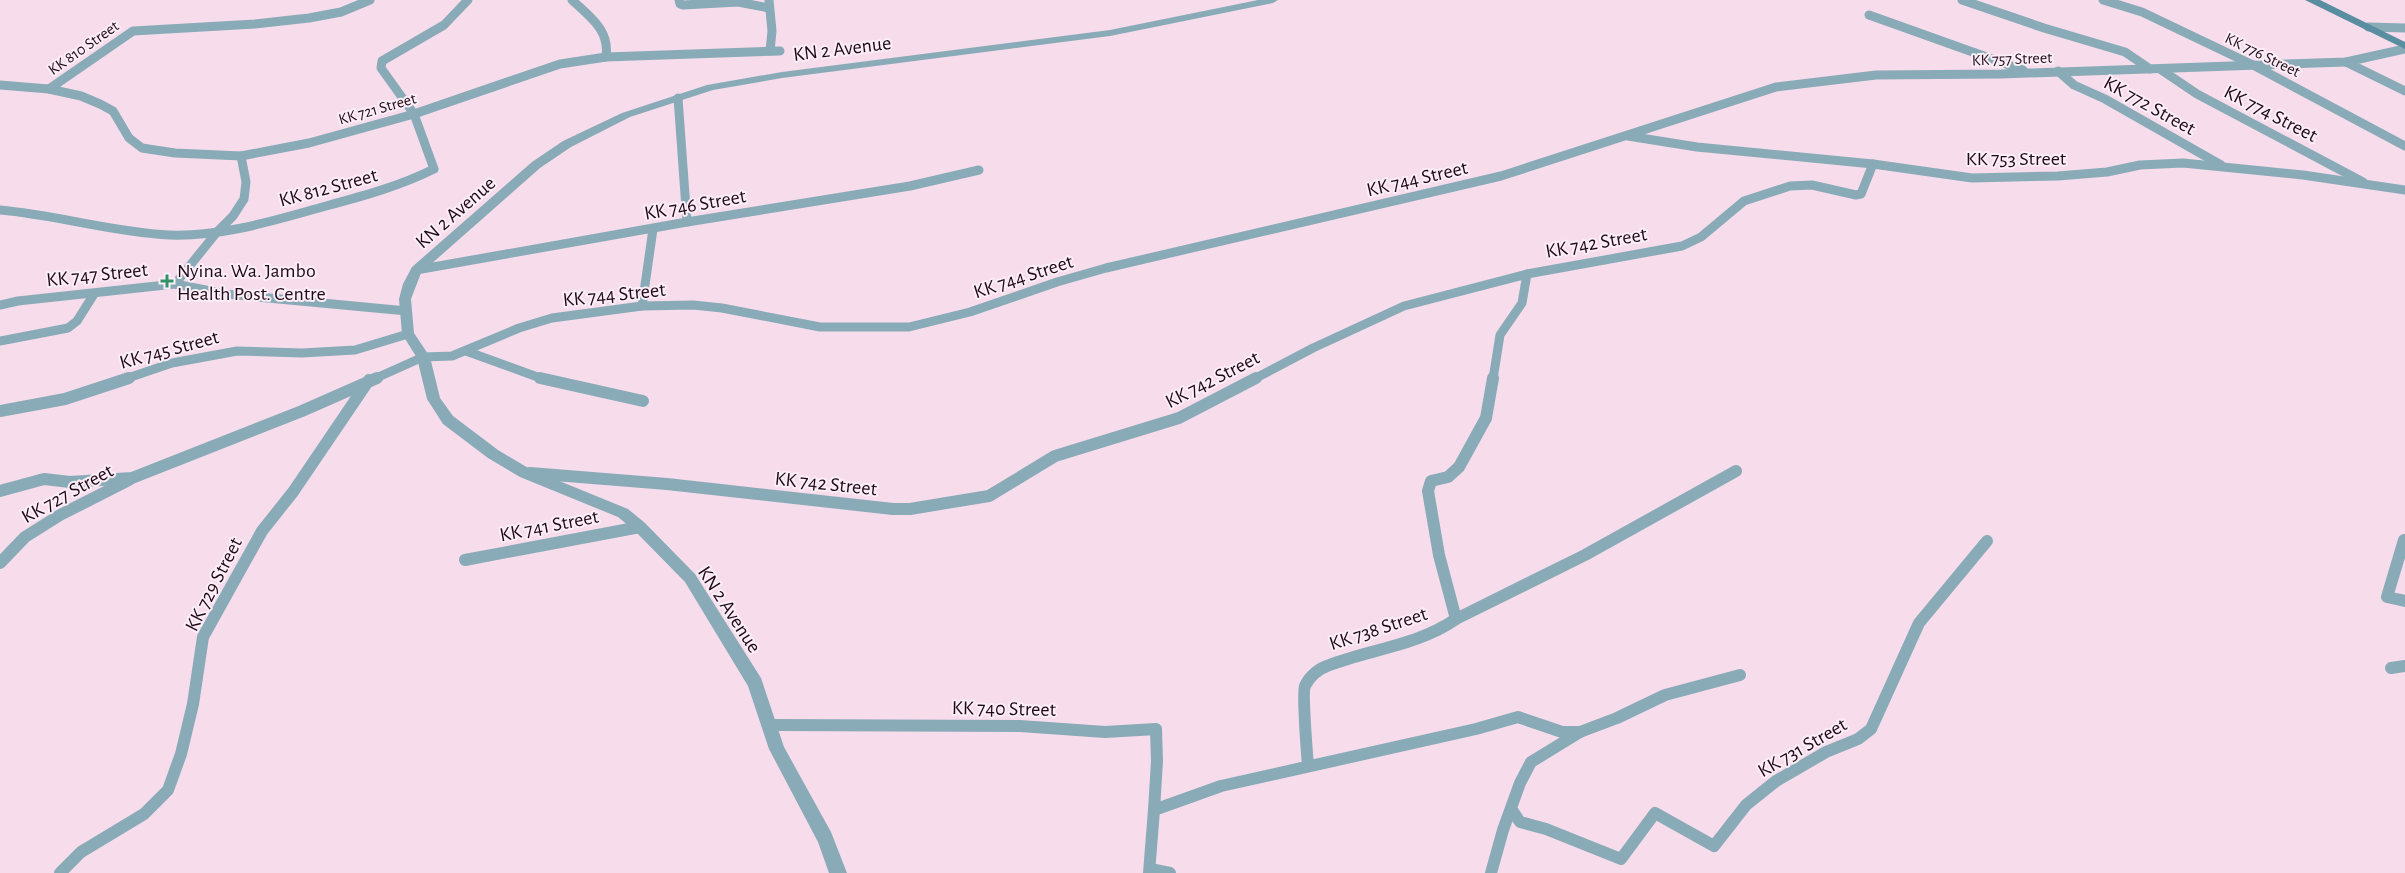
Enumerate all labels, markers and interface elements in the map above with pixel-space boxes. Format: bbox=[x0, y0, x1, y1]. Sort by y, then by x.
street label: KK 810 Street bbox=[45, 18, 122, 78]
street label: KK 776 Street bbox=[2223, 30, 2303, 80]
street label: KN 2 Avenue bbox=[792, 33, 892, 65]
street label: KK 757 Street bbox=[1972, 50, 2053, 68]
street label: KK 772 Street bbox=[2100, 73, 2199, 139]
street label: KK 774 Street bbox=[2221, 82, 2321, 146]
street label: KK 721 Street bbox=[337, 90, 418, 128]
street label: KK 753 Street bbox=[1966, 149, 2067, 169]
street label: KK 744 Street bbox=[1365, 157, 1470, 200]
street label: KK 812 Street bbox=[277, 165, 380, 211]
street label: KN 2 Avenue bbox=[412, 173, 499, 253]
street label: KK 746 Street bbox=[643, 186, 748, 224]
street label: KK 742 Street bbox=[1544, 224, 1649, 262]
street label: KK 744 Street bbox=[971, 251, 1076, 302]
street label: KK 747 Street bbox=[45, 260, 149, 290]
place label: Nyina. Wa. Jambo Health Post. Centre bbox=[177, 261, 326, 304]
marker: Nyina. Wa. Jambo Health Post. Centre bbox=[161, 275, 173, 287]
street label: KK 744 Street bbox=[562, 280, 667, 310]
street label: KK 745 Street bbox=[117, 327, 222, 373]
street label: KK 742 Street bbox=[1162, 347, 1263, 412]
street label: KK 727 Street bbox=[18, 460, 117, 527]
street label: KK 742 Street bbox=[774, 469, 879, 499]
street label: KK 741 Street bbox=[498, 506, 601, 545]
street label: KK 729 Street bbox=[182, 534, 246, 635]
street label: KN 2 Avenue bbox=[694, 563, 764, 656]
street label: KK 738 Street bbox=[1327, 604, 1430, 654]
street label: KK 740 Street bbox=[952, 698, 1057, 720]
street label: KK 731 Street bbox=[1755, 714, 1851, 781]

